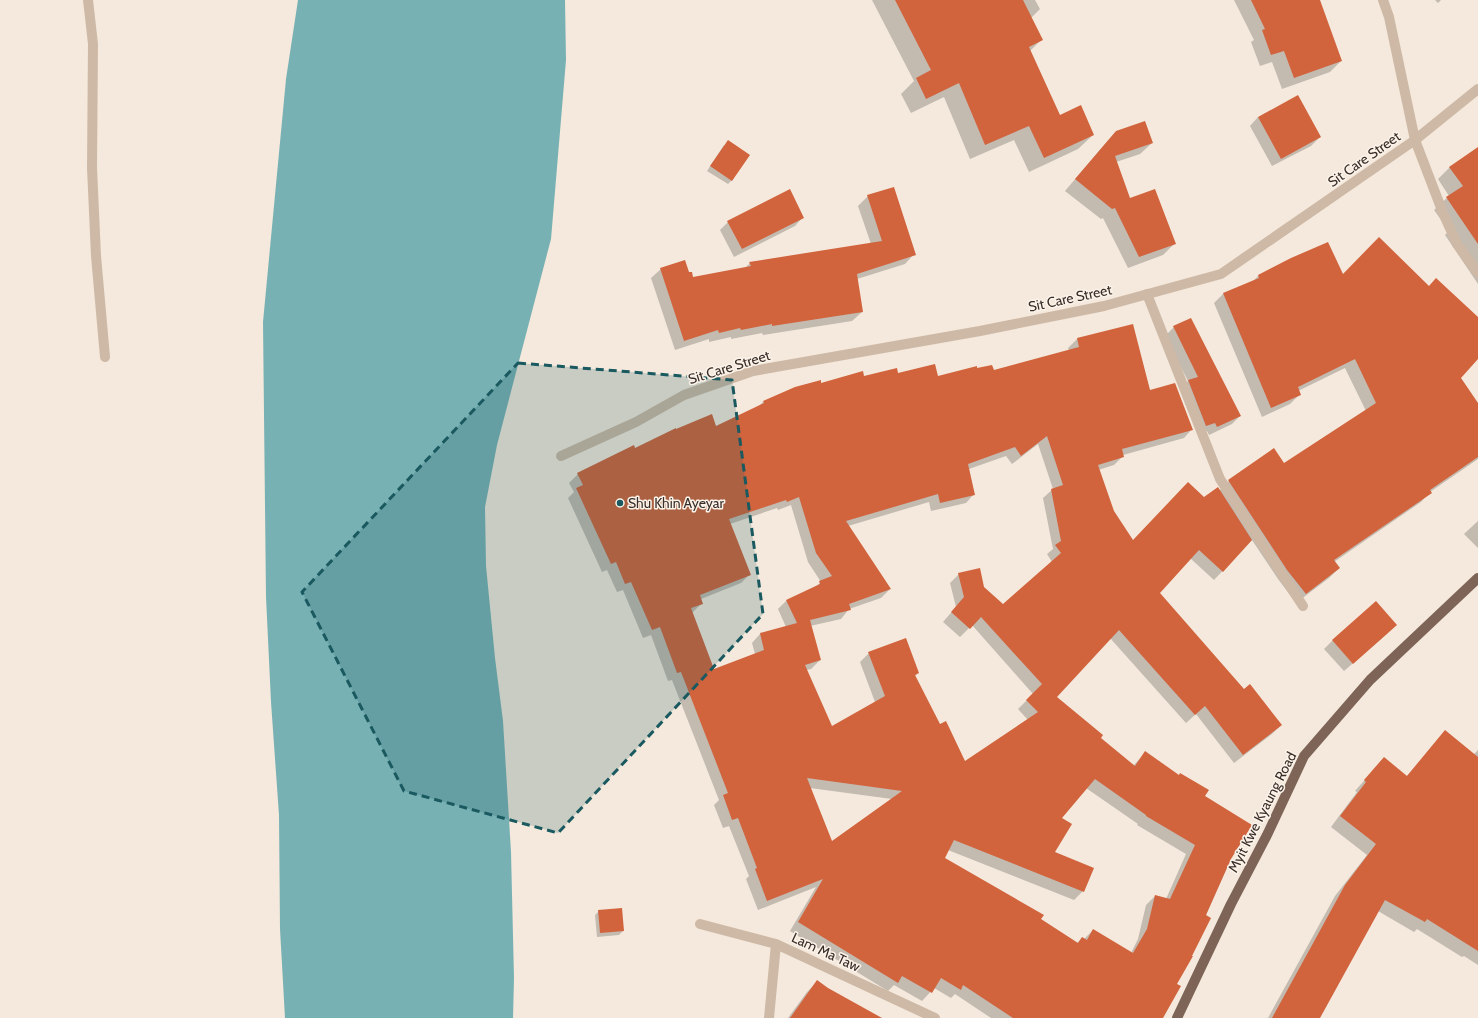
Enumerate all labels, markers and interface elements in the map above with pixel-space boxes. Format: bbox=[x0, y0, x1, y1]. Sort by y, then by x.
street label: Sit Care Street bbox=[1324, 127, 1404, 191]
street label: Sit Care Street bbox=[1027, 280, 1114, 316]
street label: Sit Care Street bbox=[686, 346, 772, 388]
place label: Shu Khin Ayeyar bbox=[628, 494, 724, 512]
marker: Shu Khin Ayeyar bbox=[615, 498, 625, 508]
street label: Myit Kwe Kyaung Road bbox=[1224, 749, 1300, 875]
street label: Lam Ma Taw bbox=[789, 928, 863, 976]

